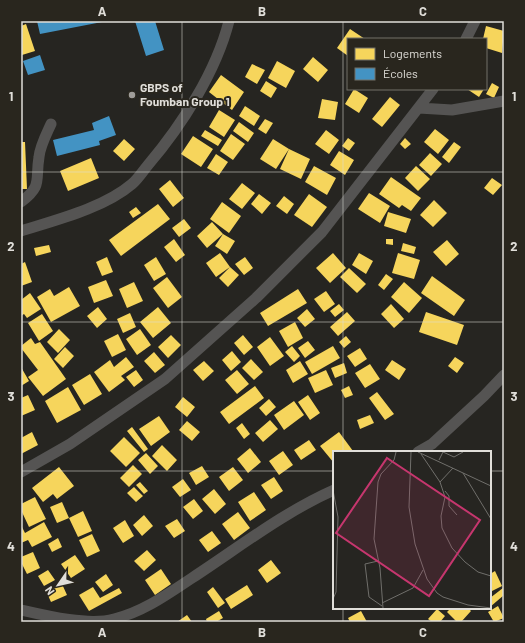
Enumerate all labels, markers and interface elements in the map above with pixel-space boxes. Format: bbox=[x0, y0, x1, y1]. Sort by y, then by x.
text: A bbox=[98, 3, 107, 19]
text: B bbox=[258, 3, 266, 19]
text: C bbox=[419, 3, 427, 19]
legend bbox=[347, 38, 487, 90]
text: Logements bbox=[383, 46, 442, 60]
text: Écoles bbox=[383, 66, 418, 80]
place label: GBPS of Foumban Group 1 bbox=[140, 80, 230, 108]
text: 1 bbox=[9, 88, 13, 104]
text: 1 bbox=[512, 88, 516, 104]
marker: GBPS of Foumban Group 1 bbox=[127, 90, 137, 100]
text: 2 bbox=[7, 238, 15, 254]
text: 2 bbox=[510, 238, 518, 254]
text: 3 bbox=[7, 388, 15, 404]
text: 3 bbox=[510, 388, 518, 404]
inset map bbox=[333, 451, 491, 609]
text: 4 bbox=[7, 538, 15, 554]
text: 4 bbox=[510, 538, 518, 554]
north arrow bbox=[38, 565, 78, 605]
text: N bbox=[42, 584, 57, 598]
text: A bbox=[98, 624, 107, 640]
text: B bbox=[258, 624, 266, 640]
text: C bbox=[419, 624, 427, 640]

